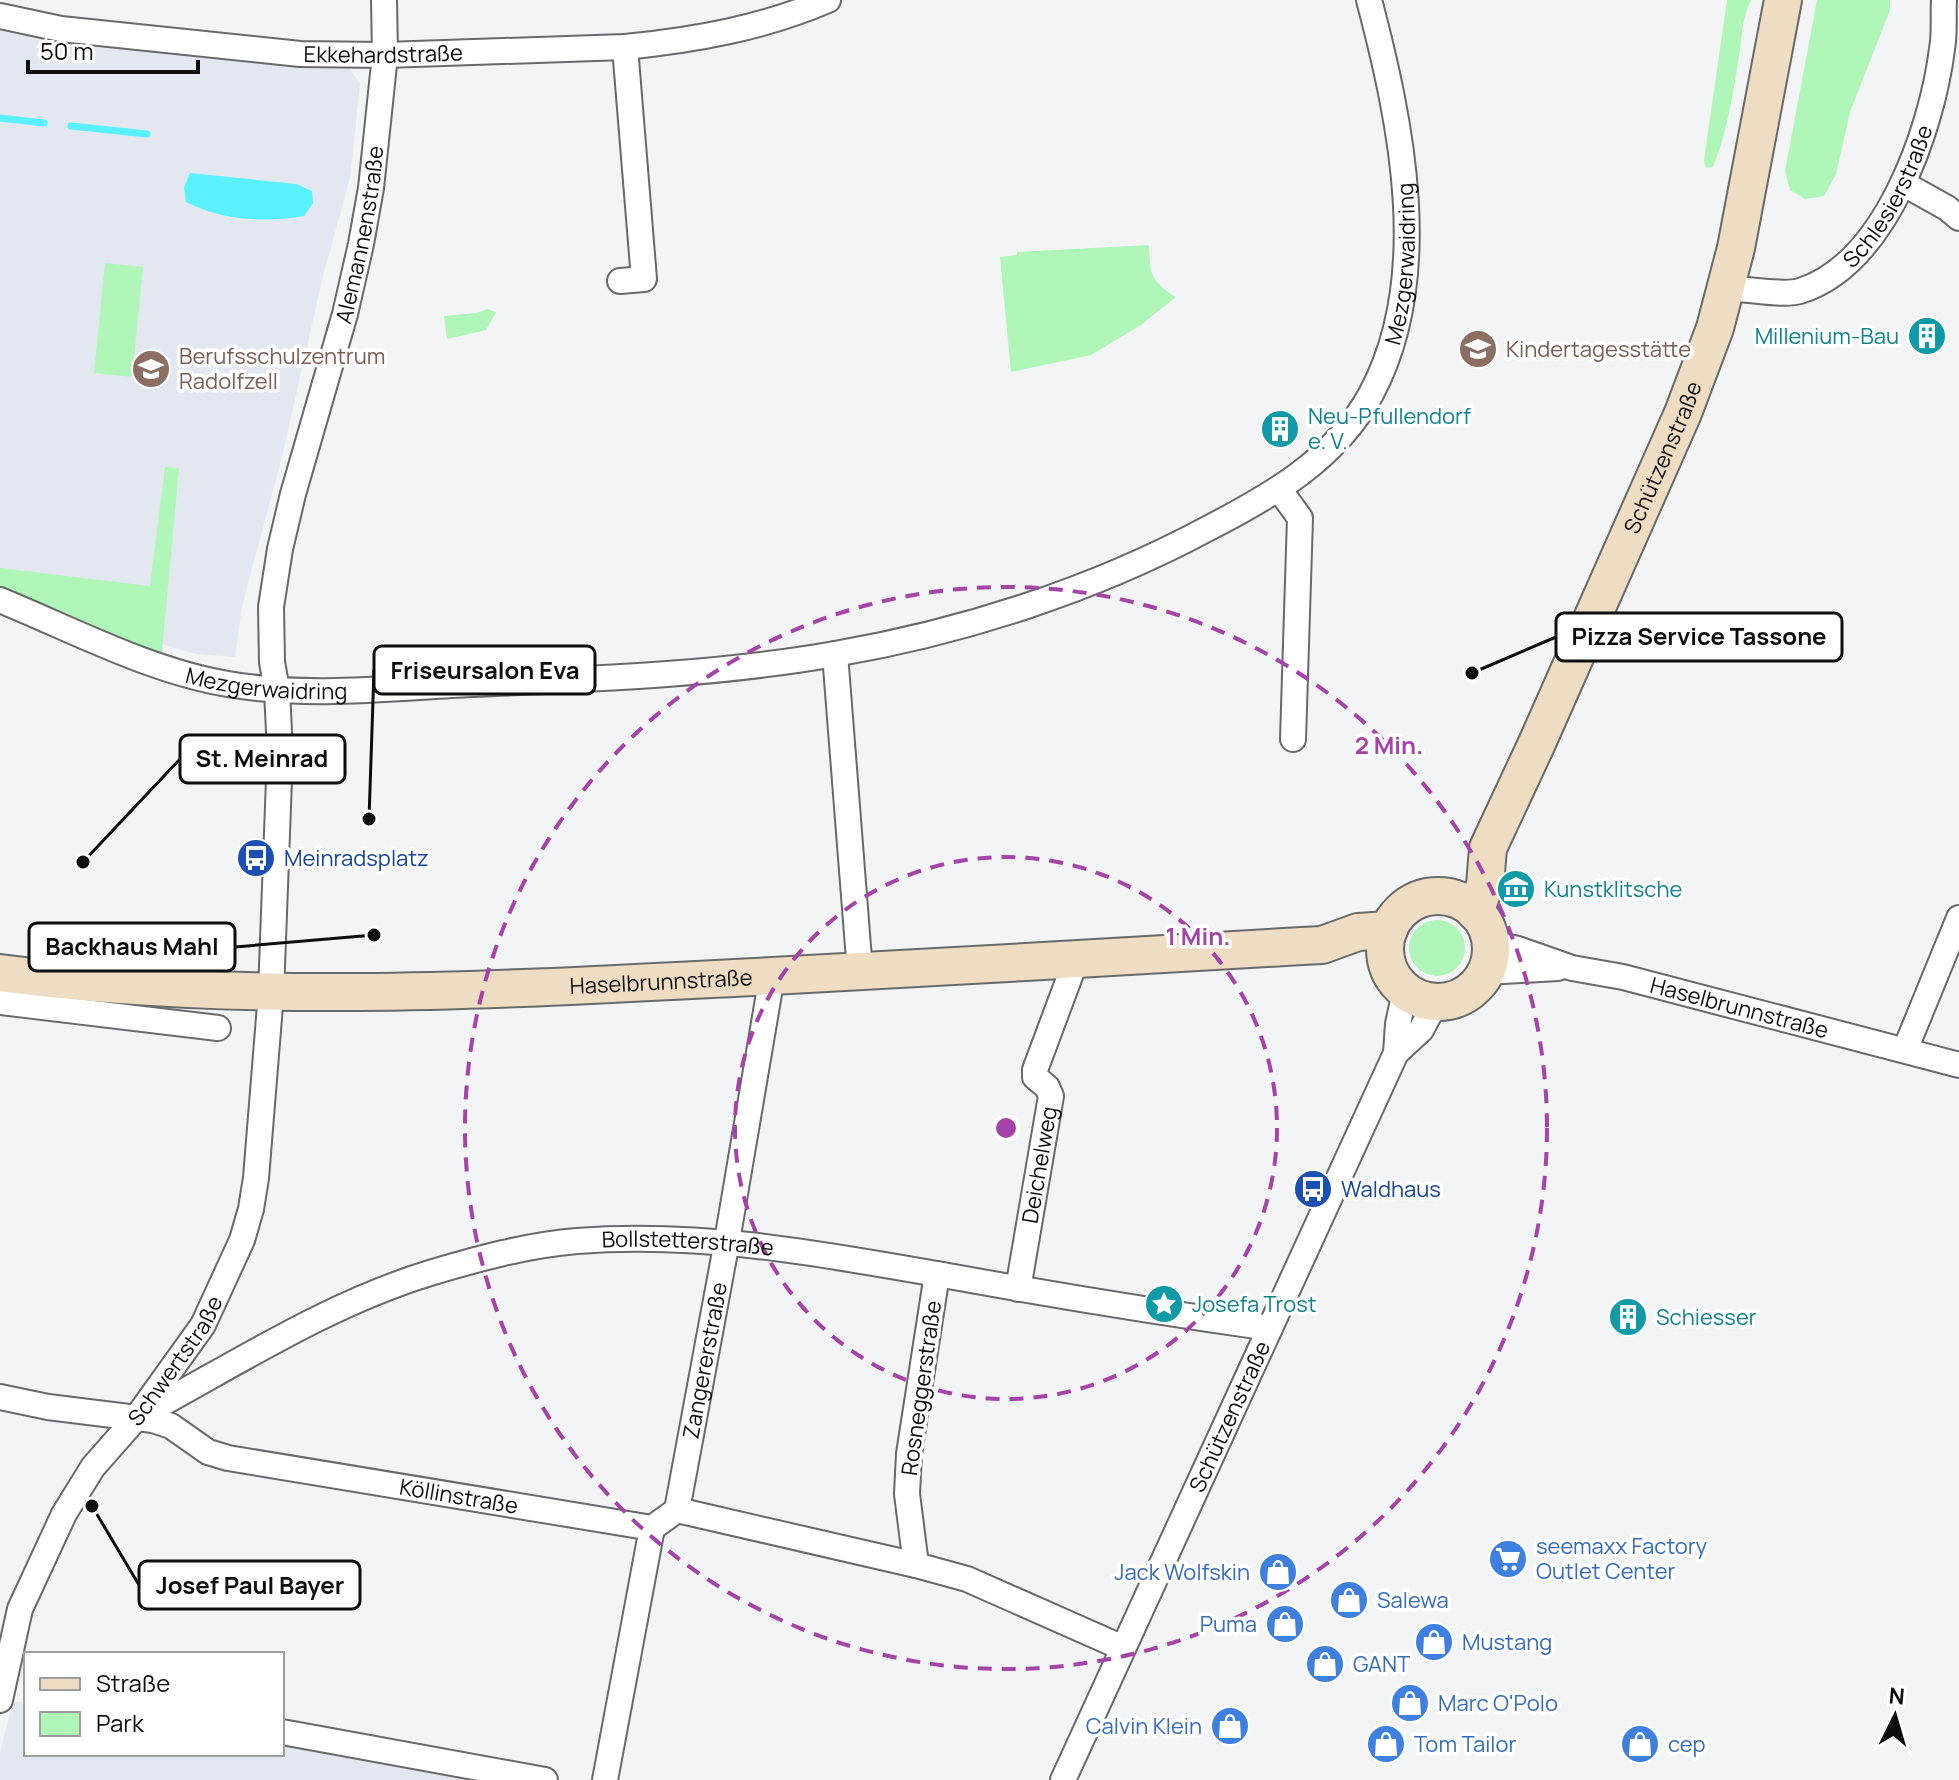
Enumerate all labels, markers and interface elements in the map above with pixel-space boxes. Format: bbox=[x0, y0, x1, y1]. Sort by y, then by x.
scale bar bbox=[28, 24, 198, 74]
text: 50 m bbox=[40, 34, 94, 67]
street label: Ekkehardstraße bbox=[304, 37, 464, 70]
street label: Schlesierstraße bbox=[1836, 121, 1939, 274]
street label: Alemannenstraße bbox=[328, 144, 390, 327]
street label: Mezgerwaidring bbox=[1377, 182, 1422, 348]
building icon: Millenium-Bau bbox=[1906, 315, 1948, 357]
place label: Millenium-Bau bbox=[1755, 321, 1899, 351]
school or university icon: Kindertagesstätte bbox=[1457, 328, 1499, 370]
place label: Kindertagesstätte bbox=[1506, 334, 1691, 364]
place label: Berufsschulzentrum Radolfzell bbox=[179, 341, 386, 396]
school or university icon: Berufsschulzentrum Radolfzell bbox=[130, 348, 172, 390]
street label: Schützenstraße bbox=[1617, 377, 1709, 538]
place label: Neu-Pfullendorf e. V. bbox=[1308, 401, 1471, 456]
building icon: Neu-Pfullendorf e. V. bbox=[1259, 408, 1301, 450]
callout: Pizza Service Tassone bbox=[1556, 613, 1842, 661]
text: Pizza Service Tassone bbox=[1572, 619, 1826, 652]
callout: Friseursalon Eva bbox=[374, 646, 595, 694]
text: Friseursalon Eva bbox=[390, 653, 580, 686]
street label: Mezgerwaidring bbox=[182, 660, 348, 706]
text: 2 Min. bbox=[1355, 728, 1423, 761]
callout: St. Meinrad bbox=[180, 735, 345, 783]
text: St. Meinrad bbox=[196, 741, 328, 774]
bus stop icon: Meinradsplatz bbox=[235, 837, 277, 879]
place label: Meinradsplatz bbox=[284, 843, 429, 873]
museum icon: Kunstklitsche bbox=[1495, 868, 1537, 910]
place label: Kunstklitsche bbox=[1544, 874, 1683, 904]
text: 1 Min. bbox=[1166, 919, 1230, 952]
callout: Backhaus Mahl bbox=[29, 923, 235, 971]
text: Backhaus Mahl bbox=[45, 929, 219, 962]
street label: Haselbrunnstraße bbox=[569, 962, 753, 1001]
street label: Haselbrunnstraße bbox=[1647, 970, 1832, 1045]
street label: Deichelweg bbox=[1014, 1104, 1064, 1226]
centre of rings bbox=[992, 1114, 1020, 1142]
bus stop icon: Waldhaus bbox=[1292, 1168, 1334, 1210]
place label: Waldhaus bbox=[1341, 1174, 1441, 1204]
street label: Bollstetterstraße bbox=[601, 1224, 776, 1263]
street label: Zangererstraße bbox=[676, 1280, 734, 1441]
place icon: Josefa Trost bbox=[1143, 1283, 1185, 1325]
place label: Josefa Trost bbox=[1192, 1289, 1317, 1319]
street label: Schwertstraße bbox=[121, 1291, 229, 1432]
building icon: Schiesser bbox=[1607, 1296, 1649, 1338]
street label: Rosneggerstraße bbox=[894, 1298, 948, 1478]
place label: Schiesser bbox=[1656, 1302, 1757, 1332]
street label: Schützenstraße bbox=[1182, 1336, 1277, 1497]
street label: Köllinstraße bbox=[397, 1472, 521, 1521]
place label: seemaxx Factory Outlet Center bbox=[1536, 1531, 1708, 1586]
supermarket icon: seemaxx Factory Outlet Center bbox=[1487, 1538, 1529, 1580]
shop icon: Jack Wolfskin bbox=[1257, 1551, 1299, 1593]
place label: Jack Wolfskin bbox=[1114, 1557, 1250, 1587]
callout: Josef Paul Bayer bbox=[139, 1561, 360, 1609]
text: Josef Paul Bayer bbox=[156, 1568, 344, 1601]
shop icon: Salewa bbox=[1328, 1579, 1370, 1621]
place label: Salewa bbox=[1377, 1585, 1449, 1615]
shop icon: Puma bbox=[1264, 1603, 1306, 1645]
place label: Puma bbox=[1200, 1609, 1257, 1639]
shop icon: Mustang bbox=[1413, 1621, 1455, 1663]
place label: Mustang bbox=[1462, 1627, 1552, 1657]
shop icon: GANT bbox=[1304, 1643, 1346, 1685]
place label: GANT bbox=[1353, 1649, 1410, 1679]
legend bbox=[24, 1652, 284, 1756]
text: Straße bbox=[96, 1666, 170, 1699]
north arrow bbox=[1855, 1676, 1935, 1756]
text: N bbox=[1888, 1680, 1906, 1712]
shop icon: Marc O'Polo bbox=[1389, 1682, 1431, 1724]
place label: Marc O'Polo bbox=[1438, 1688, 1558, 1718]
shop icon: Calvin Klein bbox=[1209, 1705, 1251, 1747]
text: Park bbox=[96, 1706, 145, 1739]
place label: Calvin Klein bbox=[1086, 1711, 1202, 1741]
shop icon: Tom Tailor bbox=[1365, 1723, 1407, 1765]
shop icon: cep bbox=[1619, 1723, 1661, 1765]
place label: Tom Tailor bbox=[1414, 1729, 1517, 1759]
place label: cep bbox=[1668, 1729, 1705, 1759]

